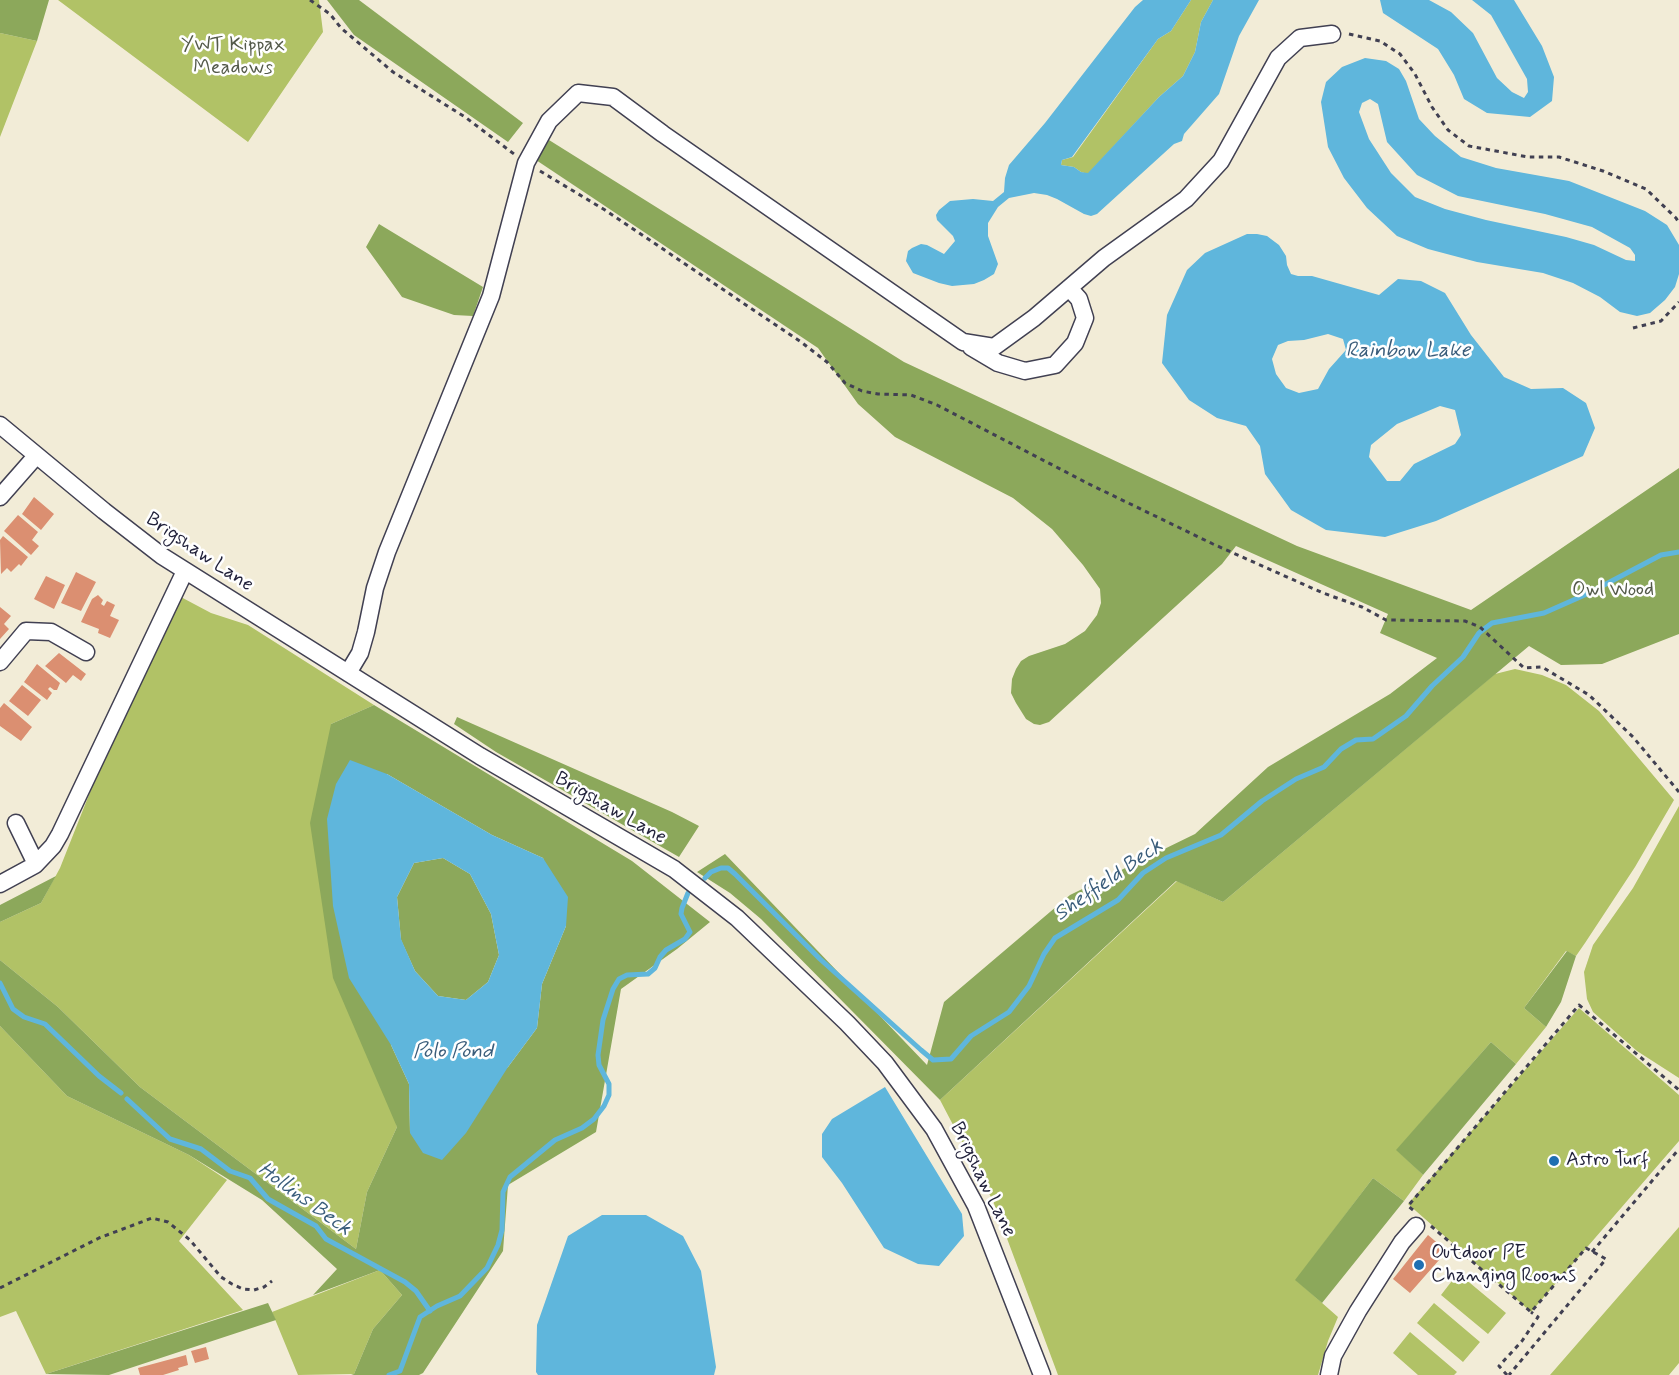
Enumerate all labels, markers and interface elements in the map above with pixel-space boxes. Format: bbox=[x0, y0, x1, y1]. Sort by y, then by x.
park label: YWT Kippax Meadows bbox=[181, 34, 285, 81]
water label: Rainbow Lake bbox=[1346, 339, 1470, 365]
street label: Brigshaw Lane bbox=[141, 508, 257, 598]
park label: Owl Wood bbox=[1572, 579, 1654, 603]
street label: Brigshaw Lane bbox=[550, 767, 670, 851]
water label: Sheffield Beck bbox=[1050, 834, 1168, 928]
water label: Polo Pond bbox=[413, 1040, 493, 1066]
street label: Brigshaw Lane bbox=[944, 1119, 1020, 1241]
place label: Astro Turf bbox=[1566, 1149, 1649, 1173]
marker: Astro Turf bbox=[1547, 1154, 1561, 1168]
water label: Hollins Beck bbox=[252, 1158, 356, 1242]
place label: Outdoor PE Changing Rooms bbox=[1431, 1242, 1576, 1289]
marker: Outdoor PE Changing Rooms bbox=[1412, 1258, 1426, 1272]

